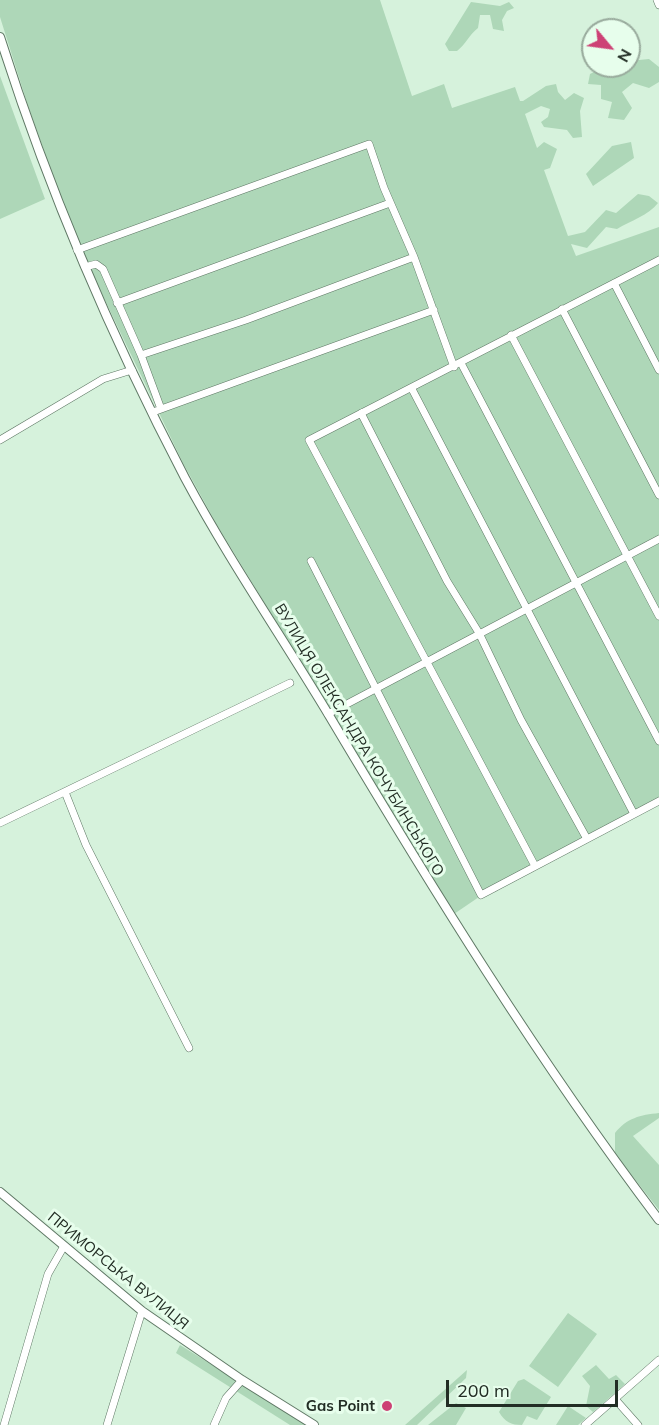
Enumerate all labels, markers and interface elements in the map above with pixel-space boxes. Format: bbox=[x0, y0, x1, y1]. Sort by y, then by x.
north arrow bbox=[581, 18, 641, 78]
text: N bbox=[613, 46, 637, 66]
street label: ВУЛИЦЯ ОЛЕКСАНДРА КОЧУБИНСЬКОГО bbox=[270, 601, 448, 879]
street label: ПРИМОРСЬКА ВУЛИЦЯ bbox=[44, 1209, 192, 1333]
scale bar bbox=[449, 1368, 622, 1406]
text: 200 m bbox=[457, 1379, 510, 1402]
place label: Gas Point bbox=[306, 1397, 375, 1415]
marker: Gas Point bbox=[380, 1399, 394, 1413]

